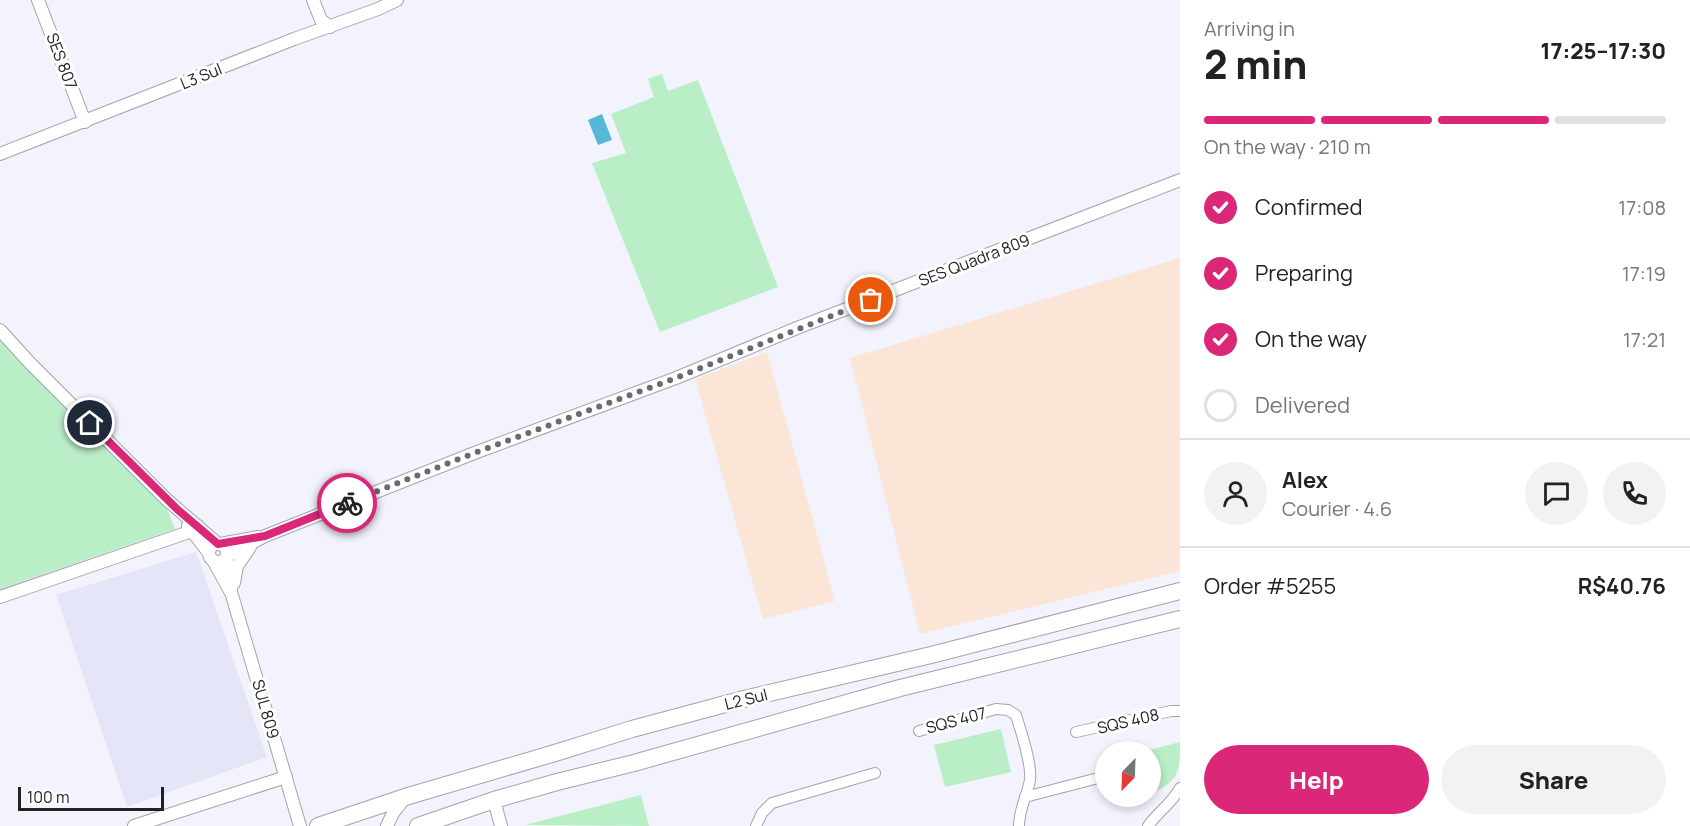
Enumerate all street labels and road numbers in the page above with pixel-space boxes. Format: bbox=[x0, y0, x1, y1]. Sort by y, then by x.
street label: SES 807 bbox=[41, 30, 83, 92]
street label: L3 Sul bbox=[177, 58, 225, 94]
street label: SES Quadra 809 bbox=[915, 229, 1033, 291]
street label: SUL 809 bbox=[247, 677, 285, 741]
street label: L2 Sul bbox=[722, 683, 770, 715]
street label: SQS 407 bbox=[923, 701, 989, 739]
street label: SQS 408 bbox=[1095, 703, 1161, 739]

